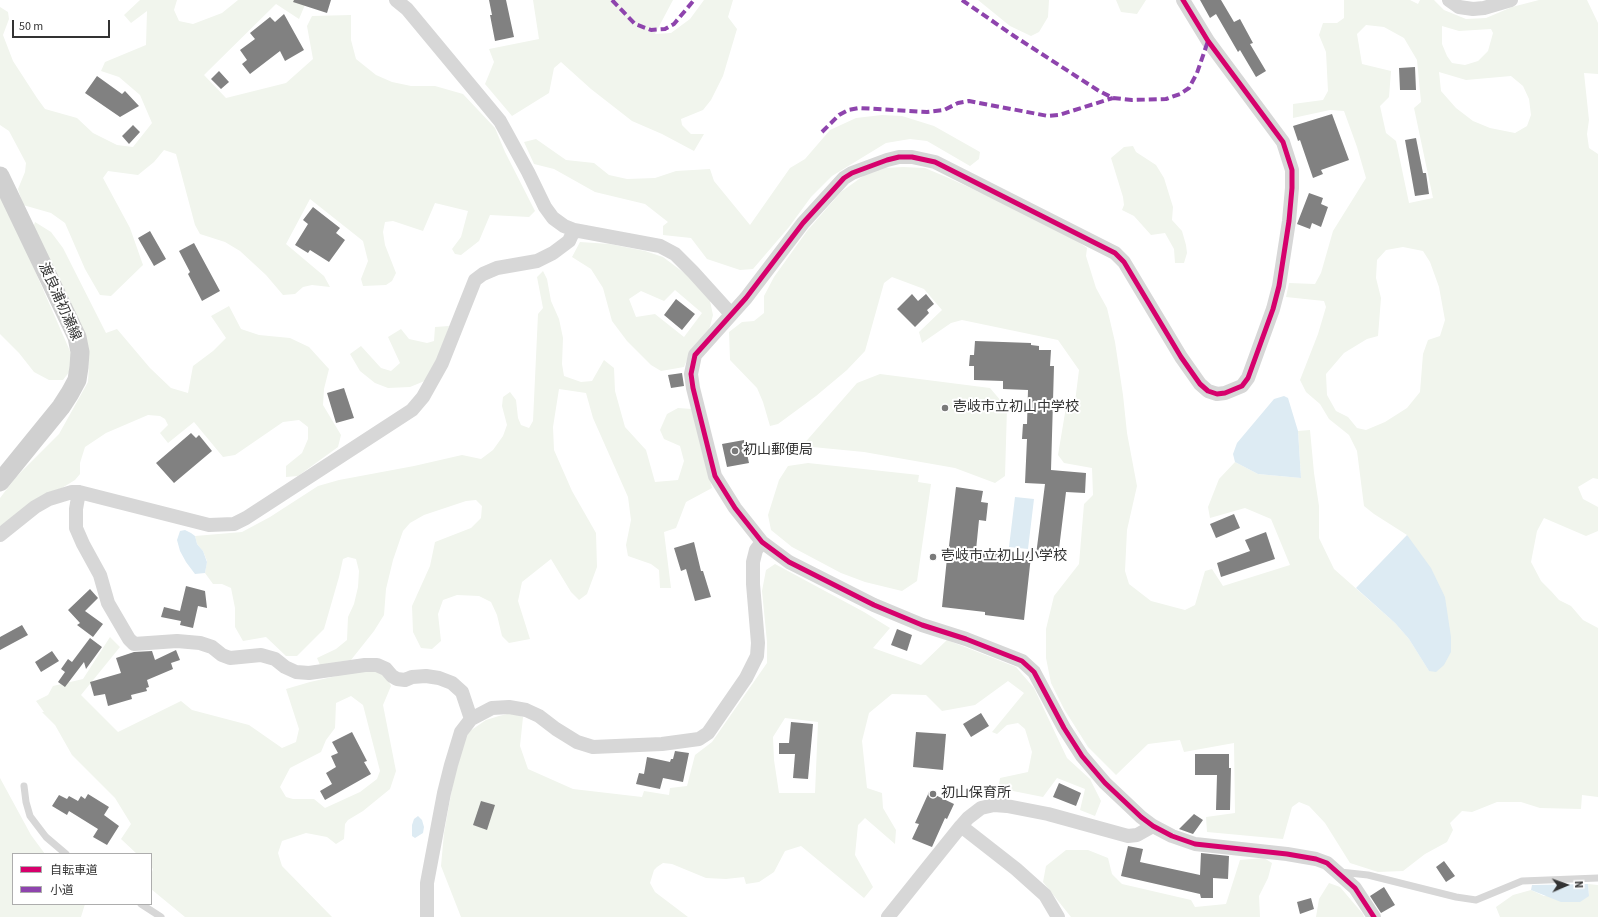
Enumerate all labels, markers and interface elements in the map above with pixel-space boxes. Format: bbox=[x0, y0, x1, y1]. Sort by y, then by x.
scale bar bbox=[14, 12, 112, 38]
text: 50 m bbox=[19, 18, 43, 35]
street label: 渡良浦初瀬線 bbox=[34, 260, 84, 344]
place label: 壱岐市立初山中学校 bbox=[953, 400, 1079, 416]
marker: 壱岐市立初山中学校 bbox=[940, 403, 950, 413]
place label: 初山郵便局 bbox=[743, 443, 813, 459]
marker: 初山郵便局 bbox=[730, 446, 740, 456]
place label: 壱岐市立初山小学校 bbox=[941, 549, 1067, 565]
marker: 壱岐市立初山小学校 bbox=[928, 552, 938, 562]
place label: 初山保育所 bbox=[941, 786, 1011, 802]
marker: 初山保育所 bbox=[928, 789, 938, 799]
legend bbox=[12, 853, 152, 905]
text: 自転車道 bbox=[50, 862, 98, 879]
north arrow bbox=[1546, 865, 1586, 905]
text: N bbox=[1571, 881, 1586, 888]
text: 小道 bbox=[50, 882, 74, 899]

